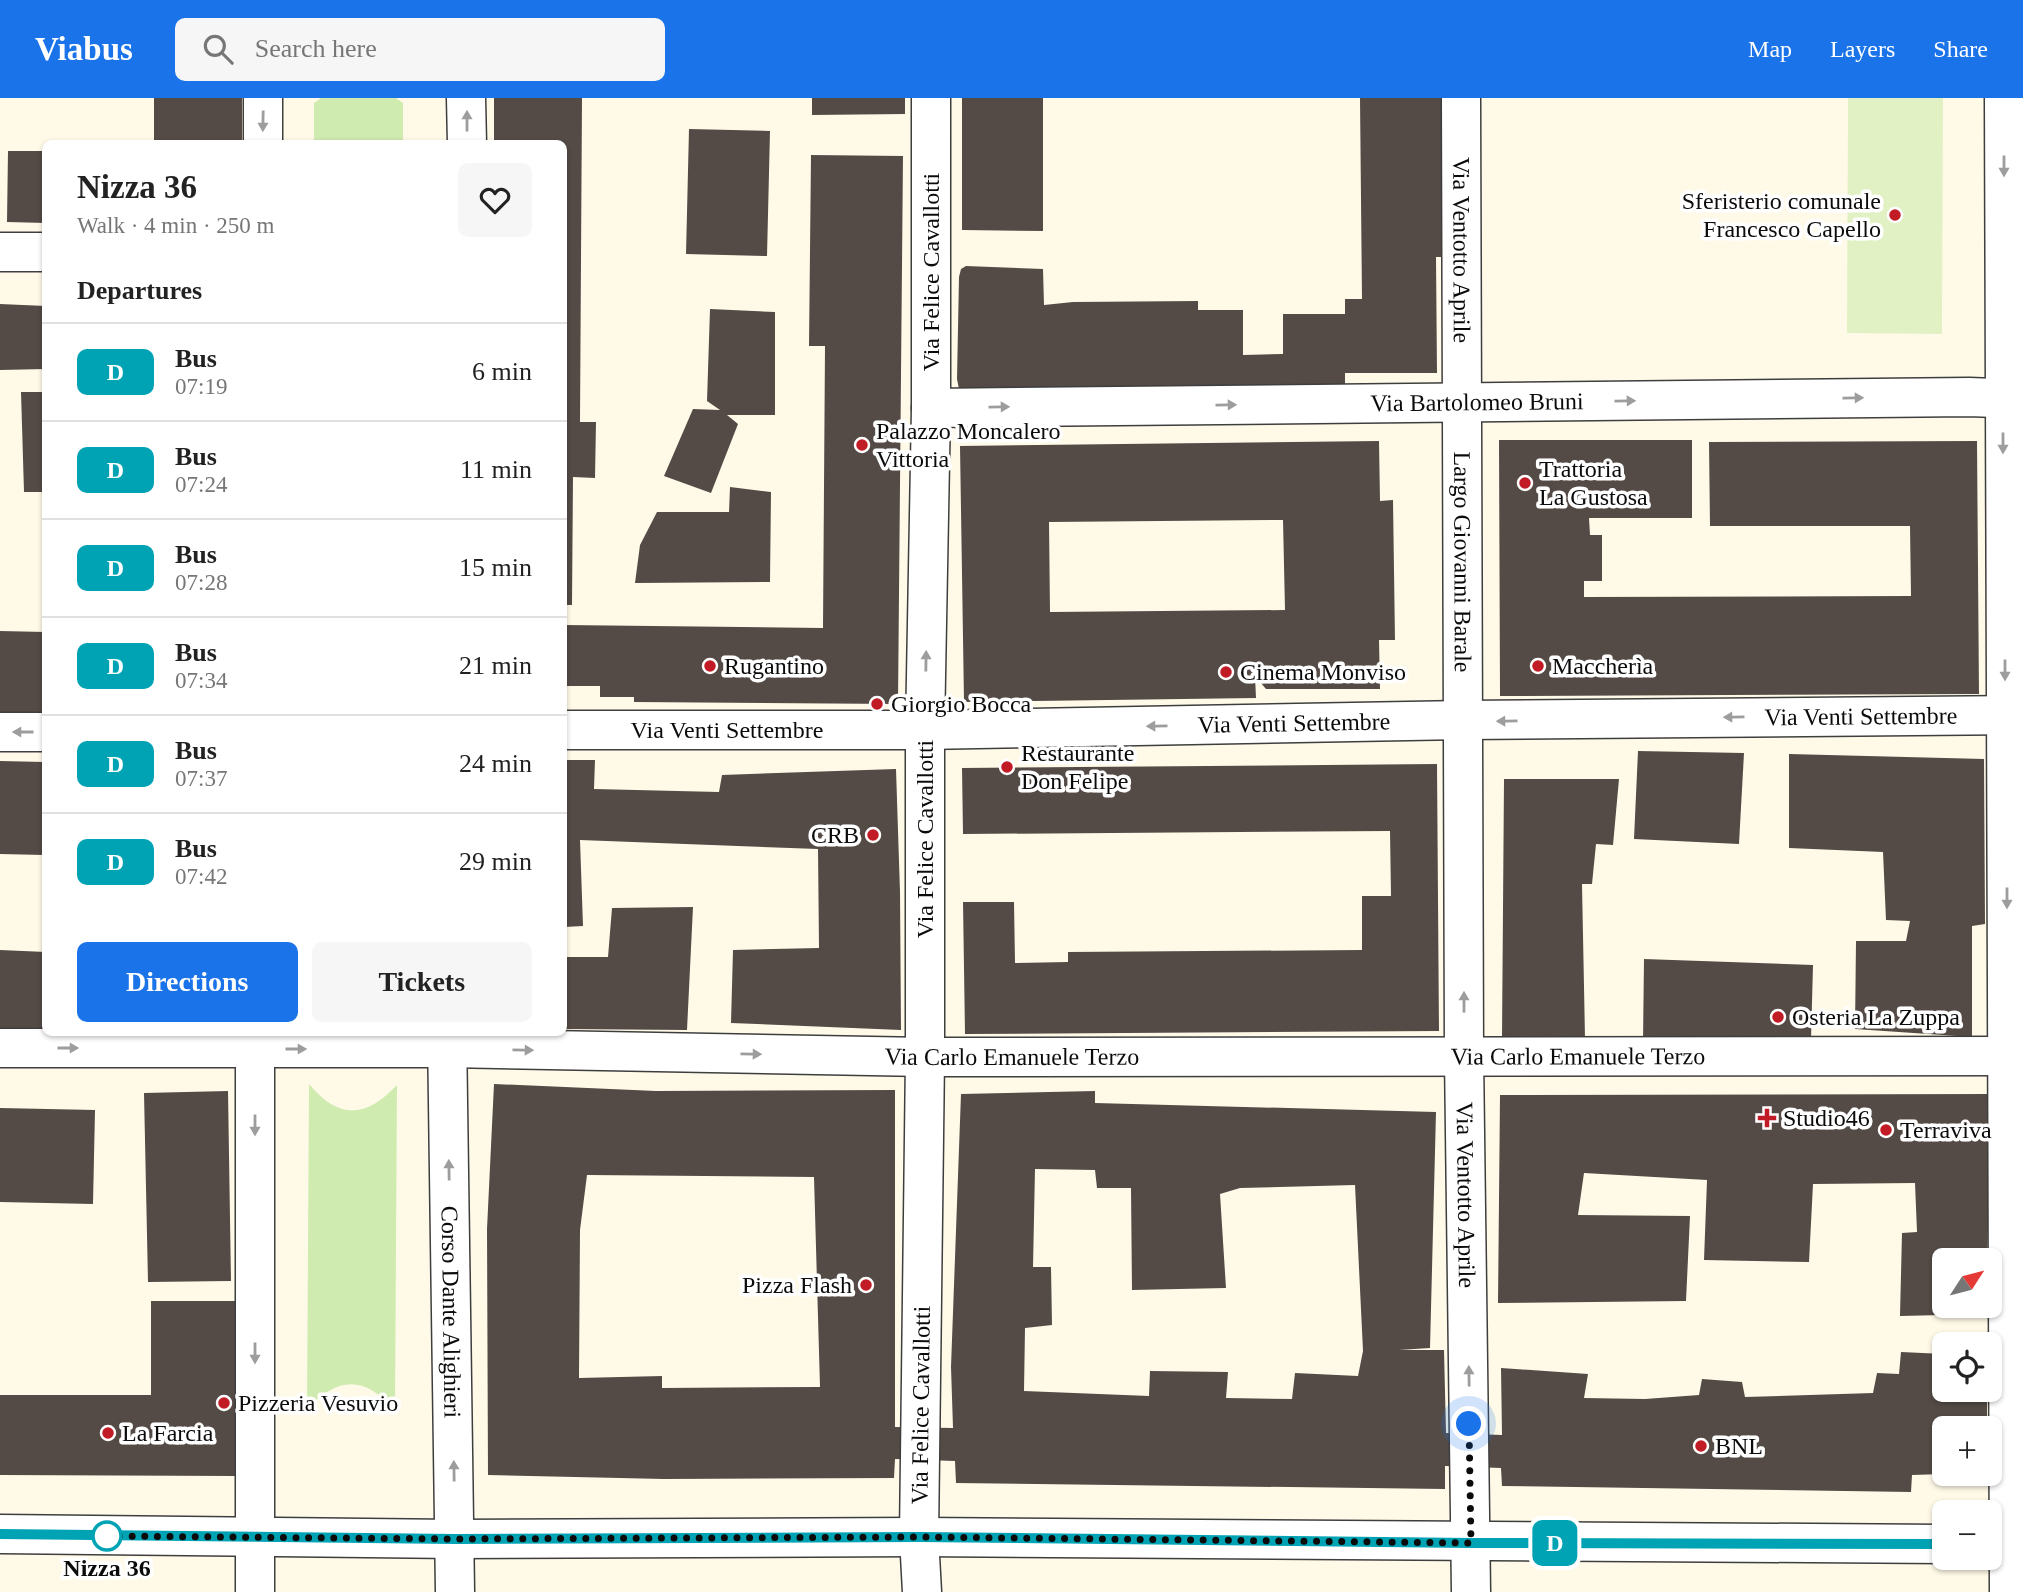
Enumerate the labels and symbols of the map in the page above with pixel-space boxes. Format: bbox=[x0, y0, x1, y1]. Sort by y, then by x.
one-way arrow bbox=[257, 110, 269, 132]
one-way arrow bbox=[461, 110, 473, 132]
one-way arrow bbox=[1998, 155, 2010, 177]
street label: Via Ventotto Aprile bbox=[1448, 157, 1475, 343]
street label: Via Felice Cavallotti bbox=[918, 172, 944, 371]
place label: Sferisterio comunale Francesco Capello bbox=[1682, 188, 1881, 242]
marker: Sferisterio comunale Francesco Capello bbox=[1887, 207, 1903, 223]
street label: Via Bartolomeo Bruni bbox=[1370, 388, 1584, 416]
one-way arrow bbox=[1842, 392, 1864, 404]
one-way arrow bbox=[1615, 396, 1637, 407]
one-way arrow bbox=[1216, 399, 1238, 411]
one-way arrow bbox=[988, 401, 1010, 413]
place label: Palazzo Moncalero Vittoria bbox=[876, 418, 1061, 472]
one-way arrow bbox=[1998, 432, 2009, 454]
marker: Palazzo Moncalero Vittoria bbox=[854, 437, 870, 453]
street label: Largo Giovanni Barale bbox=[1449, 452, 1476, 672]
place label: Trattoria La Gustosa bbox=[1539, 456, 1648, 510]
marker: Trattoria La Gustosa bbox=[1517, 475, 1533, 491]
one-way arrow bbox=[920, 650, 932, 672]
place label: Rugantino bbox=[724, 653, 824, 679]
place label: Maccherìa bbox=[1552, 653, 1654, 679]
marker: Rugantino bbox=[702, 658, 718, 674]
marker: Maccherìa bbox=[1530, 658, 1546, 674]
place label: Cinema Monviso bbox=[1240, 659, 1406, 685]
one-way arrow bbox=[1999, 659, 2011, 681]
marker: Cinema Monviso bbox=[1218, 664, 1234, 680]
place label: Giorgio Bocca bbox=[891, 691, 1032, 717]
marker: Giorgio Bocca bbox=[869, 696, 885, 712]
street label: Via Venti Settembre bbox=[1764, 703, 1957, 730]
street label: Via Venti Settembre bbox=[1197, 708, 1391, 738]
one-way arrow bbox=[1723, 712, 1745, 723]
one-way arrow bbox=[1496, 715, 1518, 726]
street label: Via Venti Settembre bbox=[631, 717, 823, 743]
one-way arrow bbox=[1146, 720, 1168, 732]
one-way arrow bbox=[12, 726, 34, 738]
street label: Via Felice Cavallotti bbox=[912, 739, 938, 938]
place label: Restaurante Don Felipe bbox=[1021, 740, 1134, 794]
marker: Restaurante Don Felipe bbox=[999, 759, 1015, 775]
place label: CRB bbox=[811, 822, 859, 848]
marker: CRB bbox=[865, 827, 881, 843]
one-way arrow bbox=[2001, 887, 2013, 909]
one-way arrow bbox=[1458, 991, 1470, 1013]
place label: Osteria La Zuppa bbox=[1792, 1004, 1960, 1030]
marker: Osteria La Zuppa bbox=[1770, 1009, 1786, 1025]
one-way arrow bbox=[57, 1042, 79, 1054]
one-way arrow bbox=[285, 1043, 307, 1055]
street label: Via Carlo Emanuele Terzo bbox=[884, 1043, 1139, 1070]
street label: Via Carlo Emanuele Terzo bbox=[1451, 1043, 1705, 1070]
one-way arrow bbox=[512, 1044, 534, 1055]
one-way arrow bbox=[740, 1048, 762, 1059]
street label: Via Ventotto Aprile bbox=[1452, 1102, 1480, 1288]
place label: Studio46 bbox=[1783, 1105, 1870, 1131]
marker: Studio46 bbox=[1757, 1108, 1777, 1128]
one-way arrow bbox=[249, 1114, 261, 1136]
place label: Terraviva bbox=[1900, 1117, 1992, 1143]
marker: Terraviva bbox=[1878, 1122, 1894, 1138]
one-way arrow bbox=[443, 1159, 455, 1181]
street label: Corso Dante Alighieri bbox=[436, 1206, 466, 1419]
north arrow bbox=[1932, 1248, 2002, 1318]
place label: Pizza Flash bbox=[742, 1272, 852, 1298]
marker: Pizza Flash bbox=[858, 1277, 874, 1293]
street label: Via Felice Cavallotti bbox=[906, 1305, 935, 1505]
one-way arrow bbox=[249, 1342, 261, 1364]
one-way arrow bbox=[1463, 1365, 1474, 1387]
place label: Pizzeria Vesuvio bbox=[238, 1390, 398, 1416]
marker: Pizzeria Vesuvio bbox=[216, 1395, 232, 1411]
your location bbox=[1451, 1406, 1486, 1441]
place label: La Farcia bbox=[122, 1420, 214, 1446]
marker: La Farcia bbox=[100, 1425, 116, 1441]
place label: BNL bbox=[1715, 1433, 1763, 1459]
marker: BNL bbox=[1693, 1438, 1709, 1454]
one-way arrow bbox=[448, 1460, 460, 1482]
line badge: D bbox=[1532, 1520, 1578, 1566]
marker: Nizza 36 bbox=[92, 1521, 122, 1551]
place label: Nizza 36 bbox=[63, 1555, 151, 1581]

